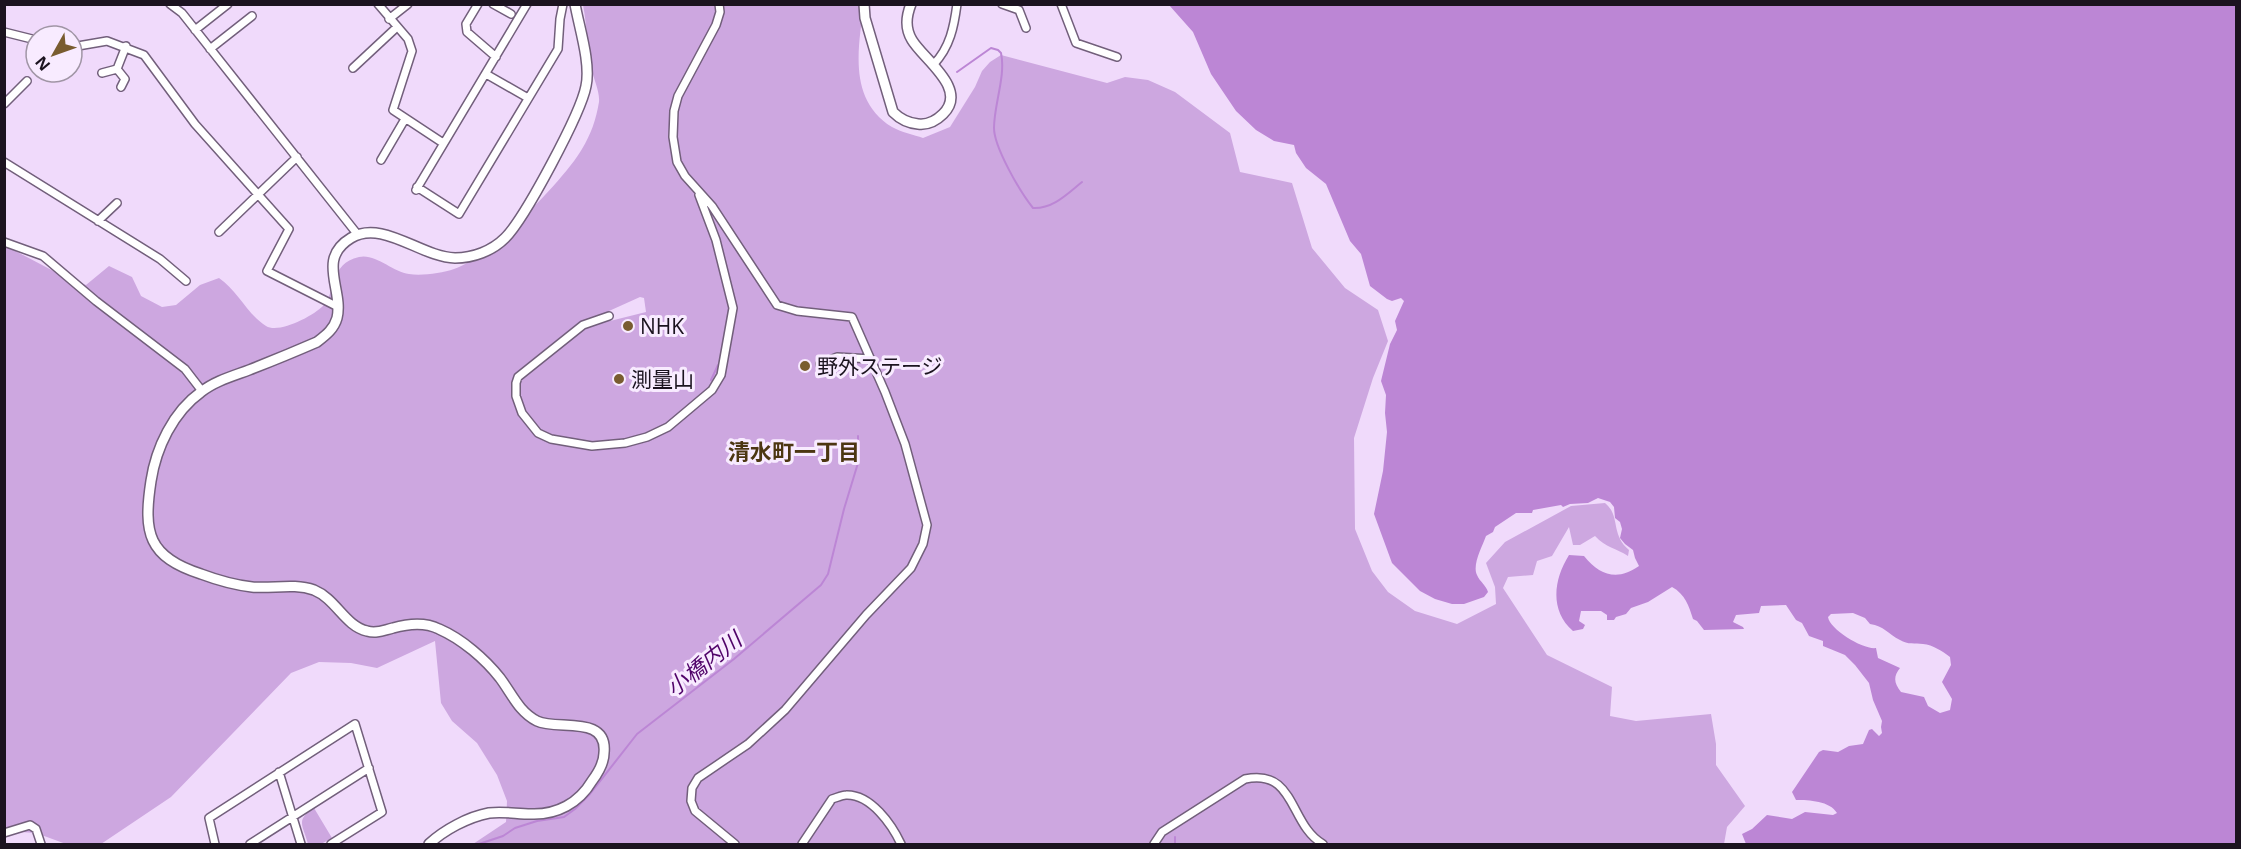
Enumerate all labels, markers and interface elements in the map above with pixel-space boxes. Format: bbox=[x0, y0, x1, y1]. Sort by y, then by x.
north arrow bbox=[24, 24, 84, 84]
text: N bbox=[30, 52, 55, 76]
place label: NHK bbox=[640, 312, 684, 340]
marker: NHK bbox=[621, 319, 635, 333]
place label: 野外ステージ bbox=[817, 352, 943, 380]
marker: 野外ステージ bbox=[798, 359, 812, 373]
place label: 測量山 bbox=[631, 365, 694, 393]
marker: 測量山 bbox=[612, 372, 626, 386]
district label: 清水町一丁目 bbox=[728, 436, 860, 466]
water label: 小橋内川 bbox=[659, 623, 748, 702]

